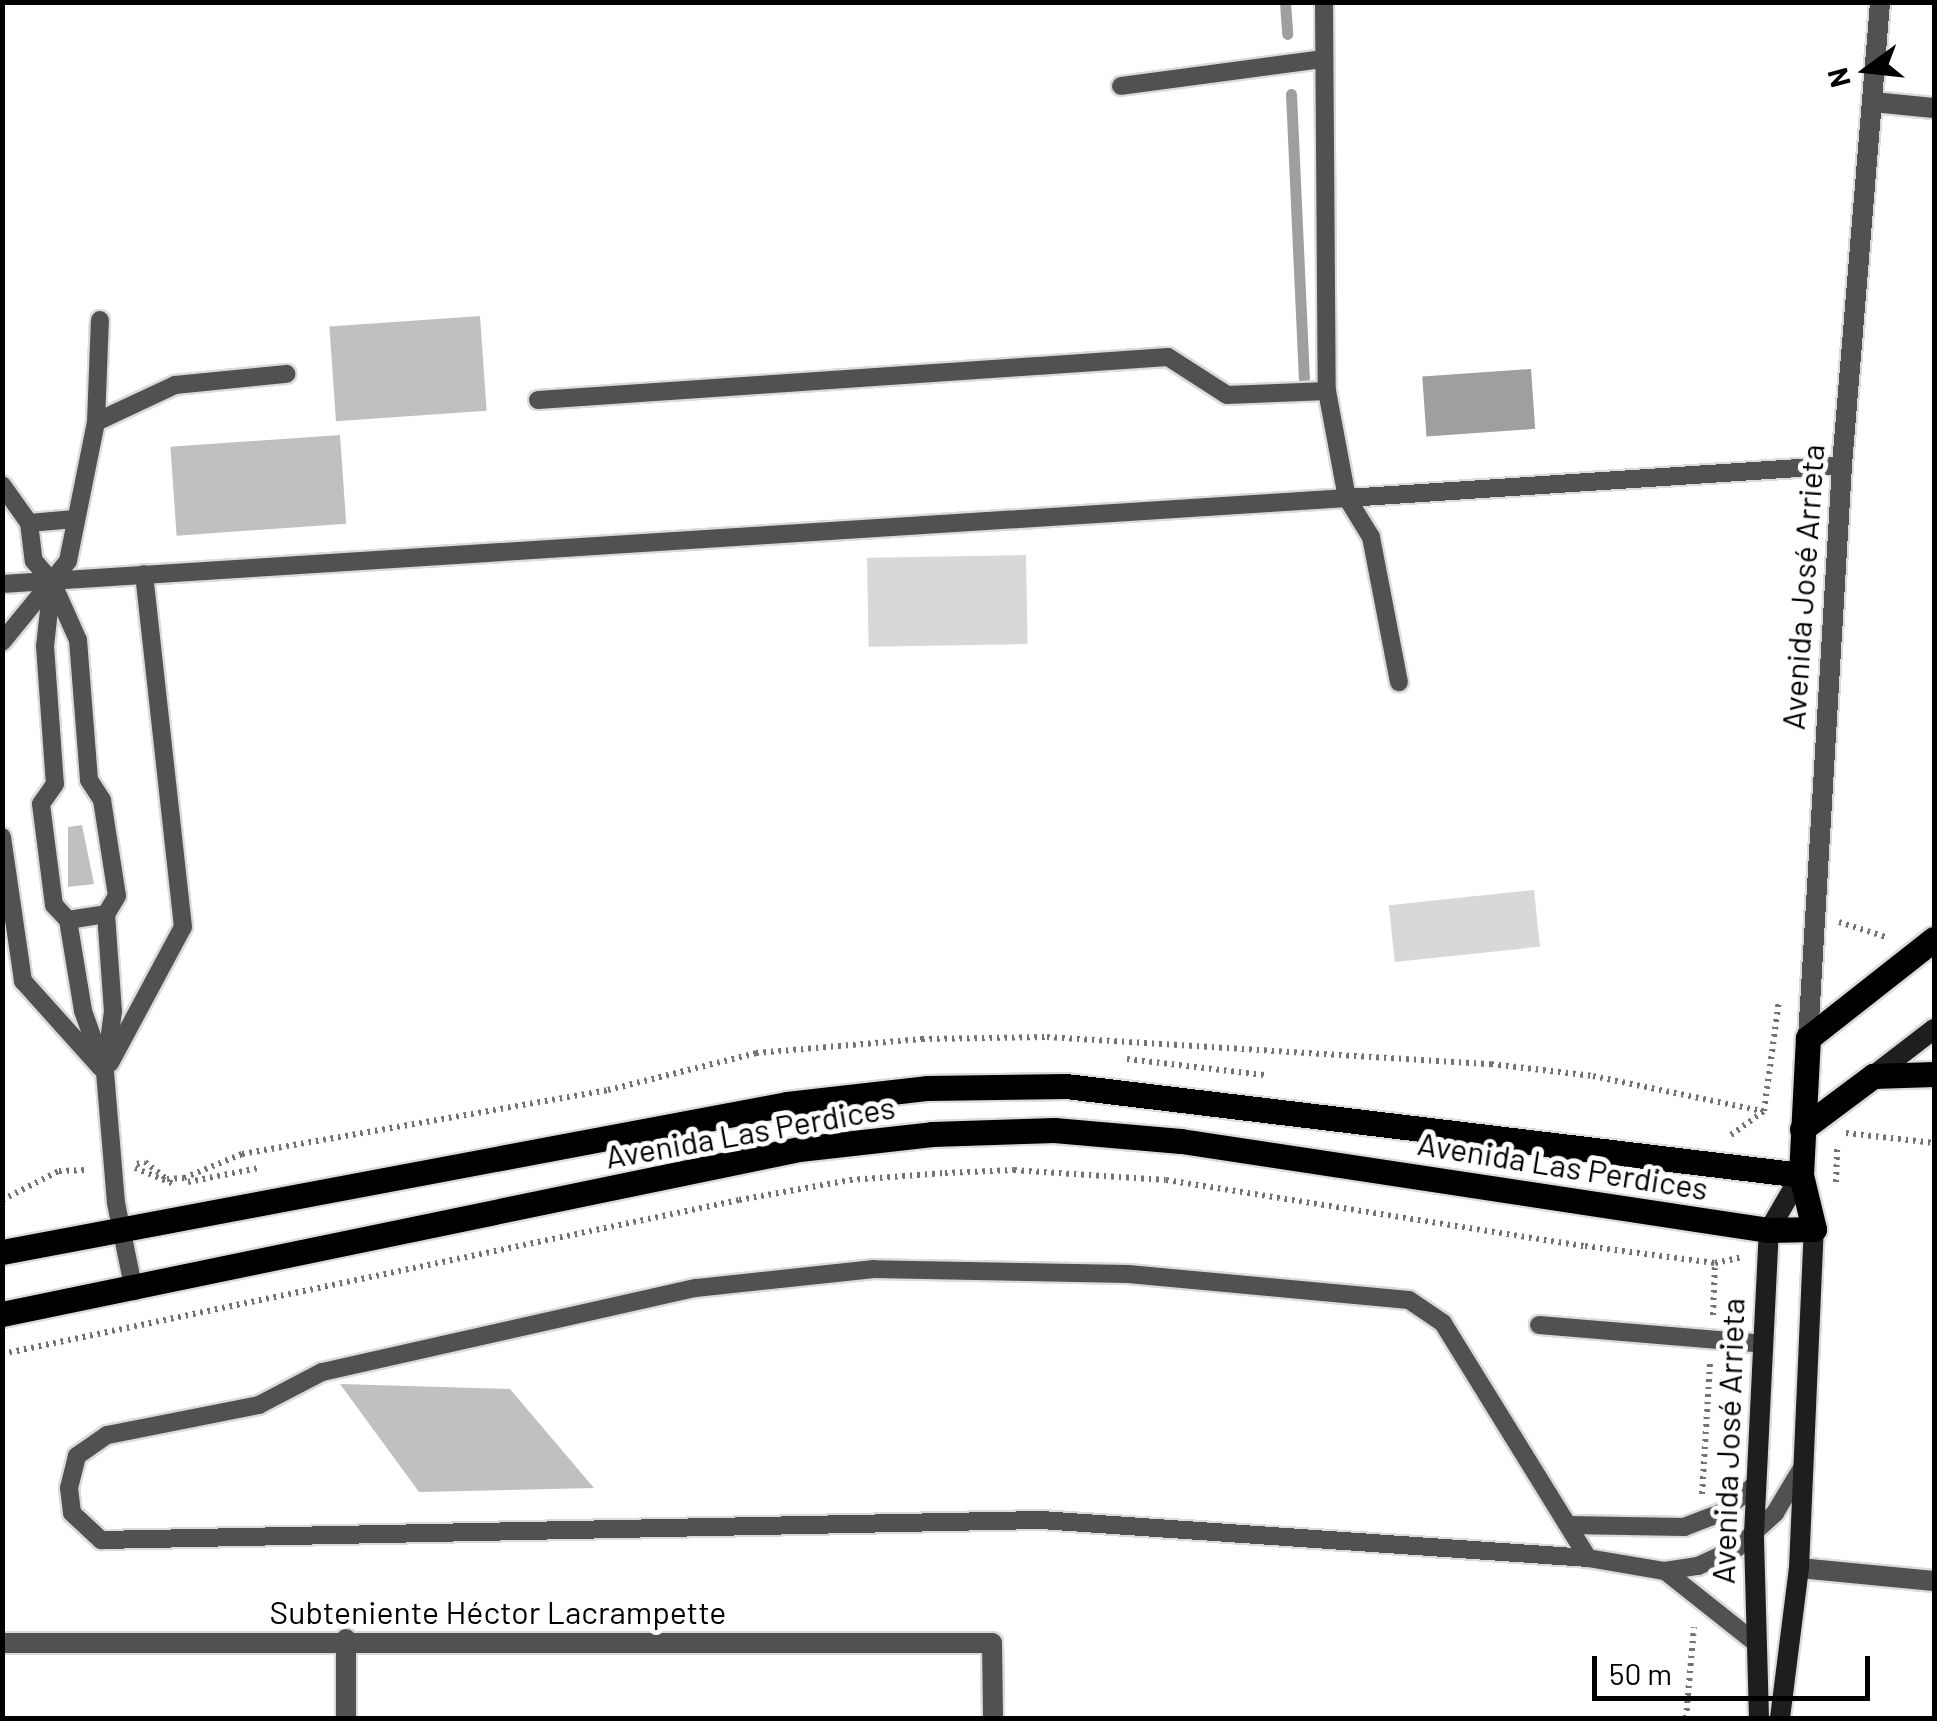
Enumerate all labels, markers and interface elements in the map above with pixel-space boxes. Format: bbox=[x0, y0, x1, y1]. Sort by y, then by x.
north arrow bbox=[1817, 20, 1917, 120]
text: N bbox=[1819, 64, 1857, 91]
street label: Avenida José Arrieta bbox=[1773, 443, 1831, 731]
street label: Avenida Las Perdices bbox=[602, 1087, 898, 1175]
street label: Avenida Las Perdices bbox=[1415, 1123, 1711, 1207]
street label: Avenida José Arrieta bbox=[1703, 1297, 1751, 1585]
street label: Subteniente Héctor Lacrampette bbox=[270, 1592, 726, 1630]
scale bar bbox=[1597, 1636, 1874, 1698]
text: 50 m bbox=[1609, 1655, 1672, 1691]

